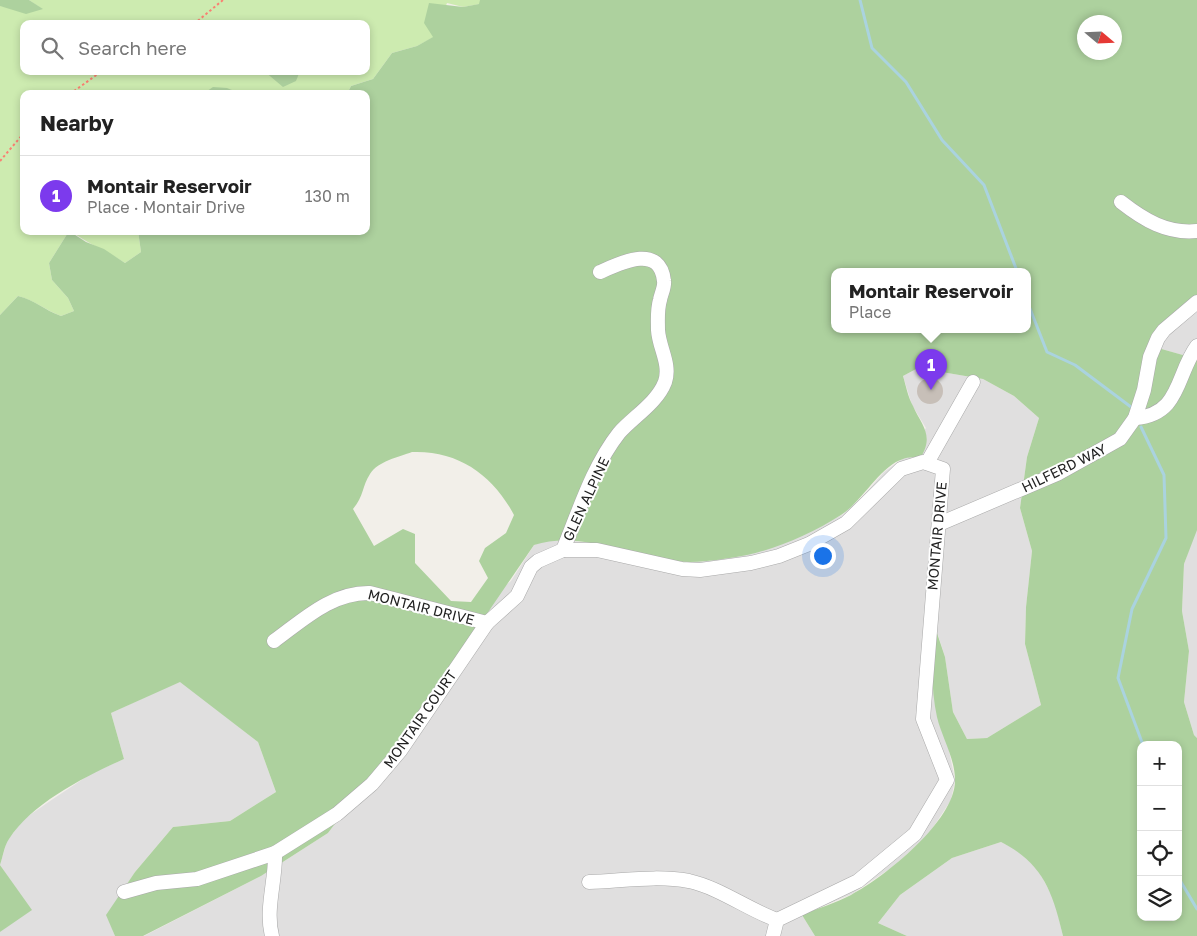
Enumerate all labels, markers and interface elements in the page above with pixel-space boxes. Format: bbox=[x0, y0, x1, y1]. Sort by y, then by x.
north arrow bbox=[1077, 15, 1122, 60]
search box bbox=[20, 20, 370, 75]
icon: search bbox=[38, 34, 66, 62]
text: Search here bbox=[78, 36, 187, 59]
text: Nearby bbox=[40, 110, 114, 136]
text: Montair Reservoir bbox=[87, 174, 252, 197]
text: 1 bbox=[52, 186, 60, 206]
text: 130 m bbox=[305, 186, 350, 206]
text: Place · Montair Drive bbox=[87, 197, 245, 217]
popup bbox=[831, 268, 1031, 333]
text: Montair Reservoir bbox=[849, 279, 1013, 302]
text: Place bbox=[849, 302, 891, 322]
pin: 1 bbox=[915, 349, 947, 390]
street label: HILFERD WAY bbox=[1019, 440, 1109, 495]
street label: GLEN ALPINE bbox=[559, 454, 612, 543]
street label: MONTAIR DRIVE bbox=[923, 481, 950, 591]
your location bbox=[810, 543, 836, 569]
street label: MONTAIR DRIVE bbox=[366, 585, 476, 628]
street label: MONTAIR COURT bbox=[379, 666, 460, 771]
map controls bbox=[1137, 741, 1182, 921]
button: + bbox=[1137, 741, 1182, 786]
button: − bbox=[1137, 786, 1182, 831]
button: locate bbox=[1137, 831, 1182, 876]
button: layers bbox=[1137, 876, 1182, 921]

